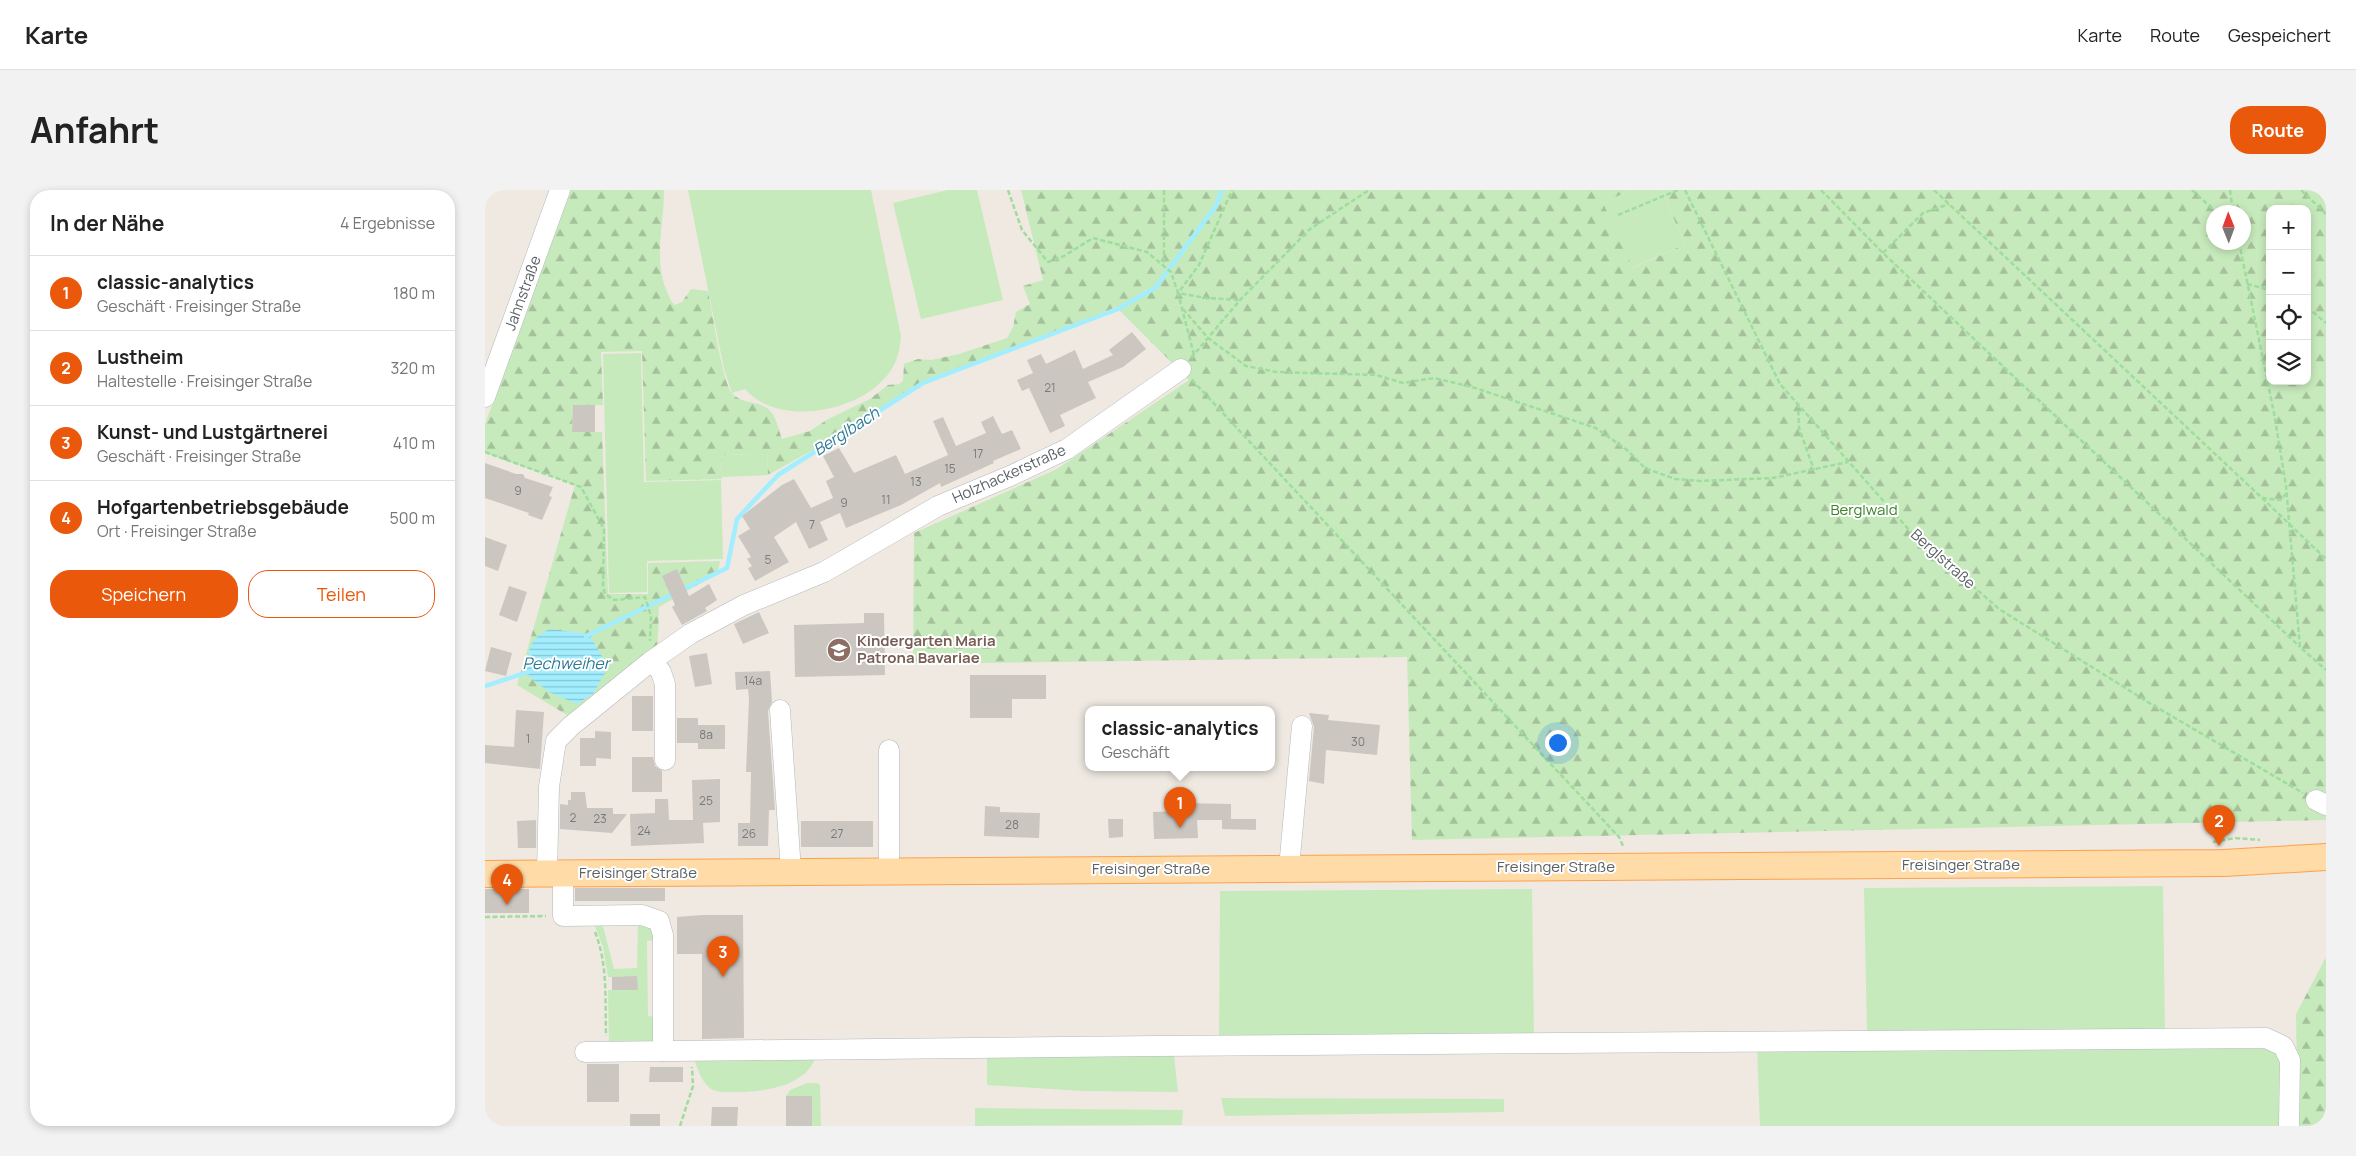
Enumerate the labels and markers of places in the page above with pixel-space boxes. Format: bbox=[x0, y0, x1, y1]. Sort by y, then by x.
place label: Kindergarten Maria Patrona Bavariae bbox=[857, 630, 996, 668]
school or university icon: Kindergarten Maria Patrona Bavariae bbox=[826, 637, 852, 663]
pin: 1 bbox=[1164, 787, 1196, 828]
pin: 2 bbox=[2203, 805, 2235, 846]
pin: 4 bbox=[491, 864, 523, 905]
pin: 3 bbox=[707, 936, 739, 977]

